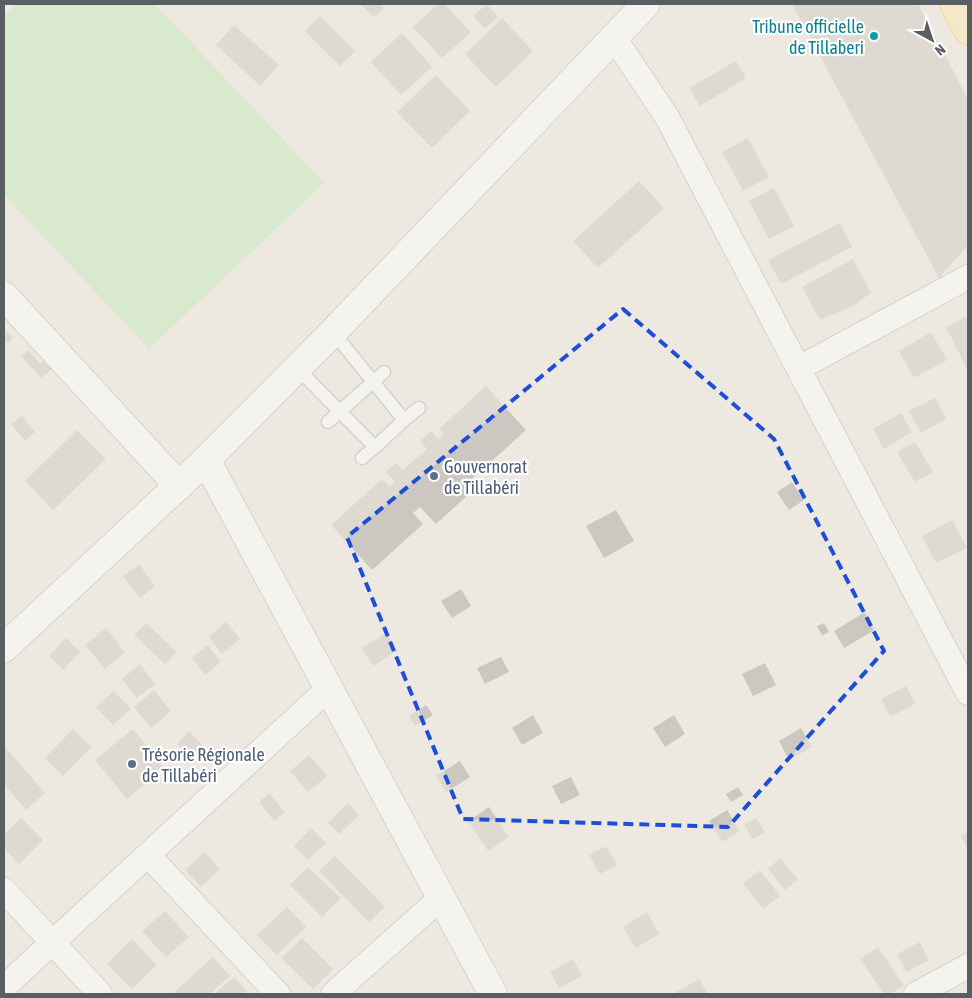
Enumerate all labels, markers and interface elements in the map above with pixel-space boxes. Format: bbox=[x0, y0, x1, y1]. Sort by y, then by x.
north arrow bbox=[907, 15, 957, 65]
place label: Tribune officielle de Tillaberi bbox=[752, 16, 864, 58]
marker: Tribune officielle de Tillaberi bbox=[868, 30, 880, 42]
text: N bbox=[932, 41, 949, 59]
place label: Gouvernorat de Tillabéri bbox=[444, 456, 527, 498]
marker: Gouvernorat de Tillabéri bbox=[428, 470, 440, 482]
place label: Trésorie Régionale de Tillabéri bbox=[142, 744, 265, 786]
marker: Trésorie Régionale de Tillabéri bbox=[126, 758, 138, 770]

